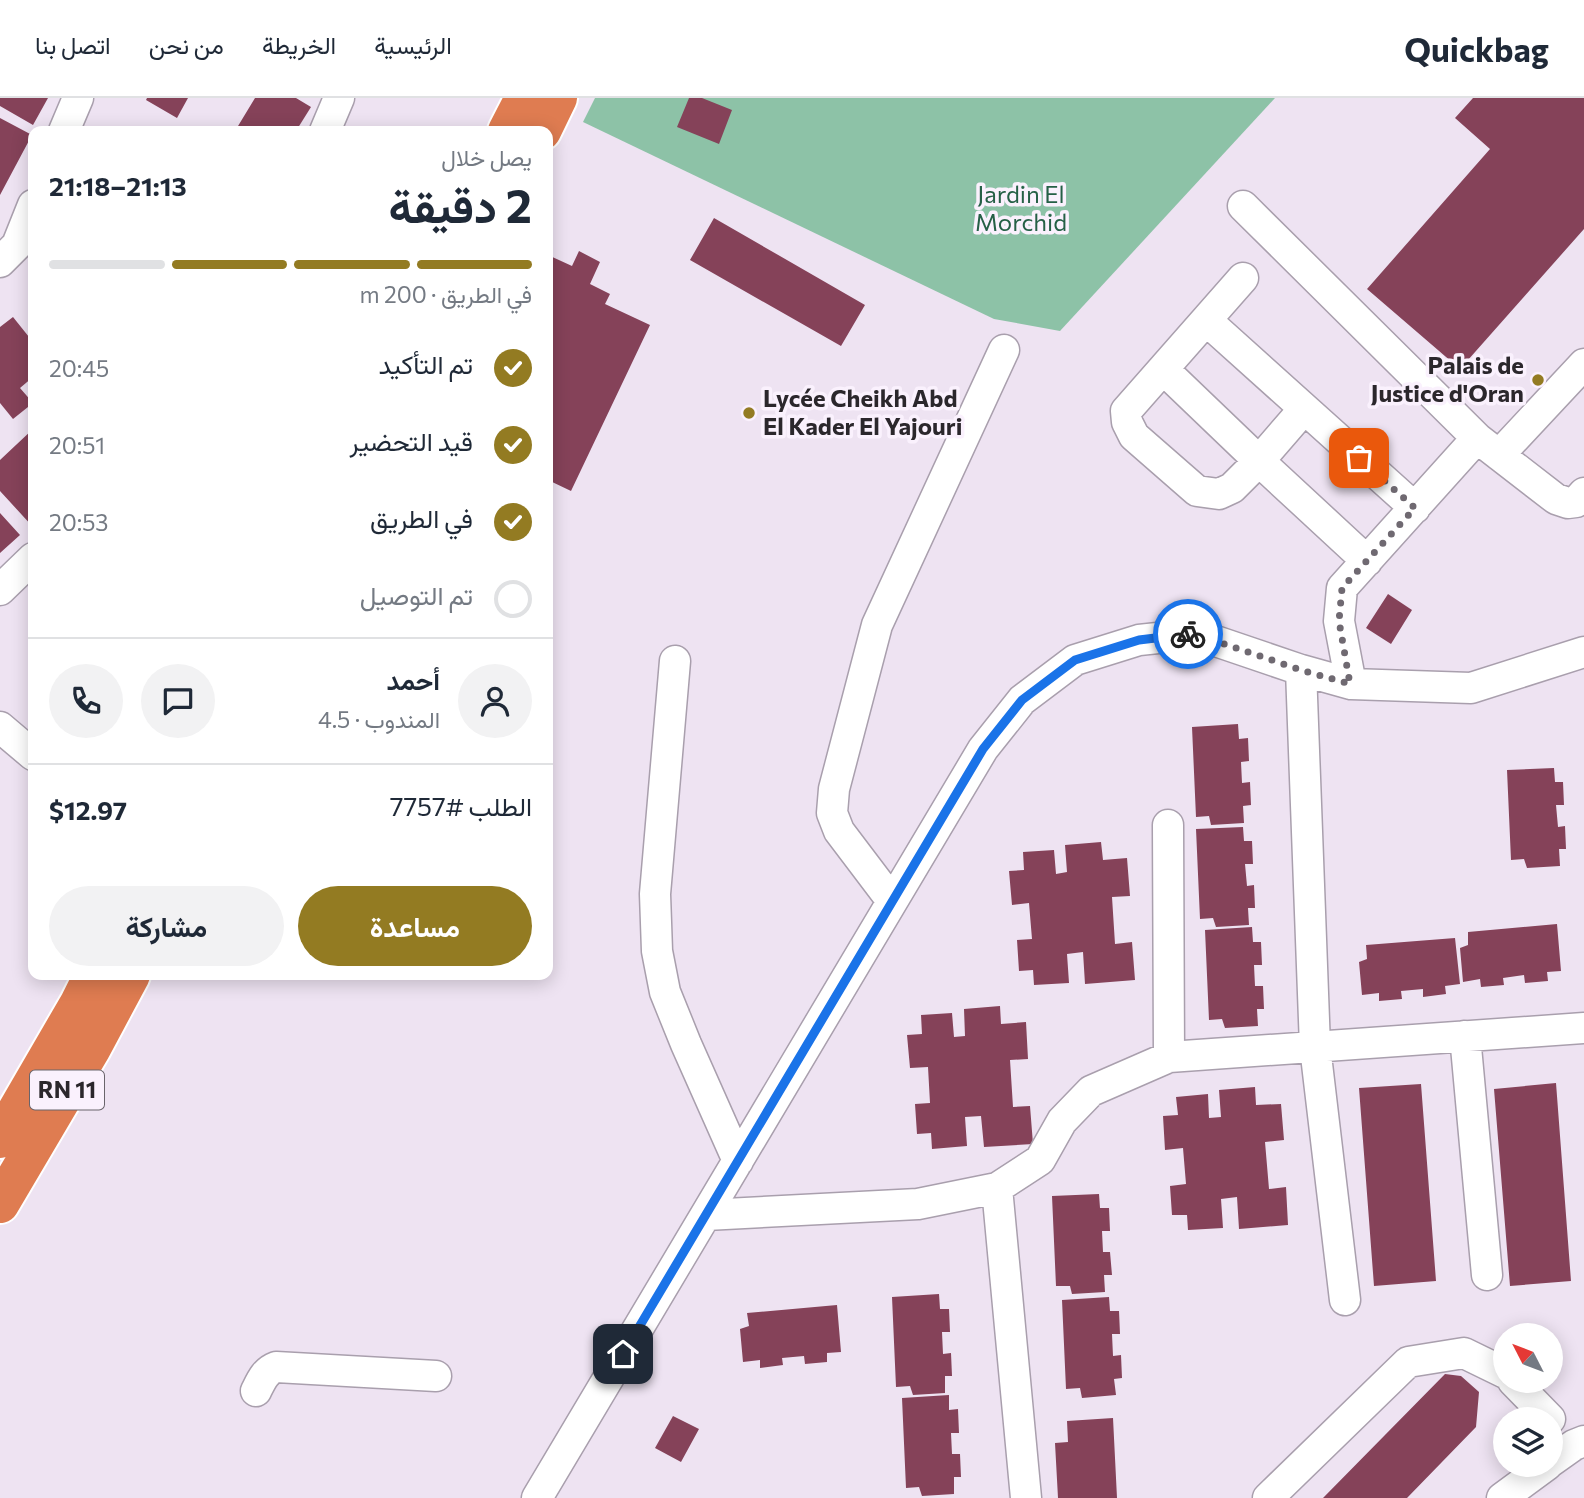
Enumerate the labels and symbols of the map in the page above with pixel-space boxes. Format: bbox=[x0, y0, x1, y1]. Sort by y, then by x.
park label: Jardin El Morchid bbox=[975, 179, 1067, 236]
place label: Palais de Justice d'Oran bbox=[1371, 350, 1524, 407]
marker: Palais de Justice d'Oran bbox=[1530, 372, 1546, 388]
place label: Lycée Cheikh Abd El Kader El Yajouri bbox=[763, 383, 962, 440]
marker: Lycée Cheikh Abd El Kader El Yajouri bbox=[741, 405, 757, 421]
pin bbox=[1329, 428, 1389, 488]
courier bbox=[1153, 599, 1223, 669]
road number: RN 11 bbox=[30, 1071, 104, 1110]
north arrow bbox=[1493, 1323, 1563, 1393]
pin bbox=[593, 1324, 653, 1384]

